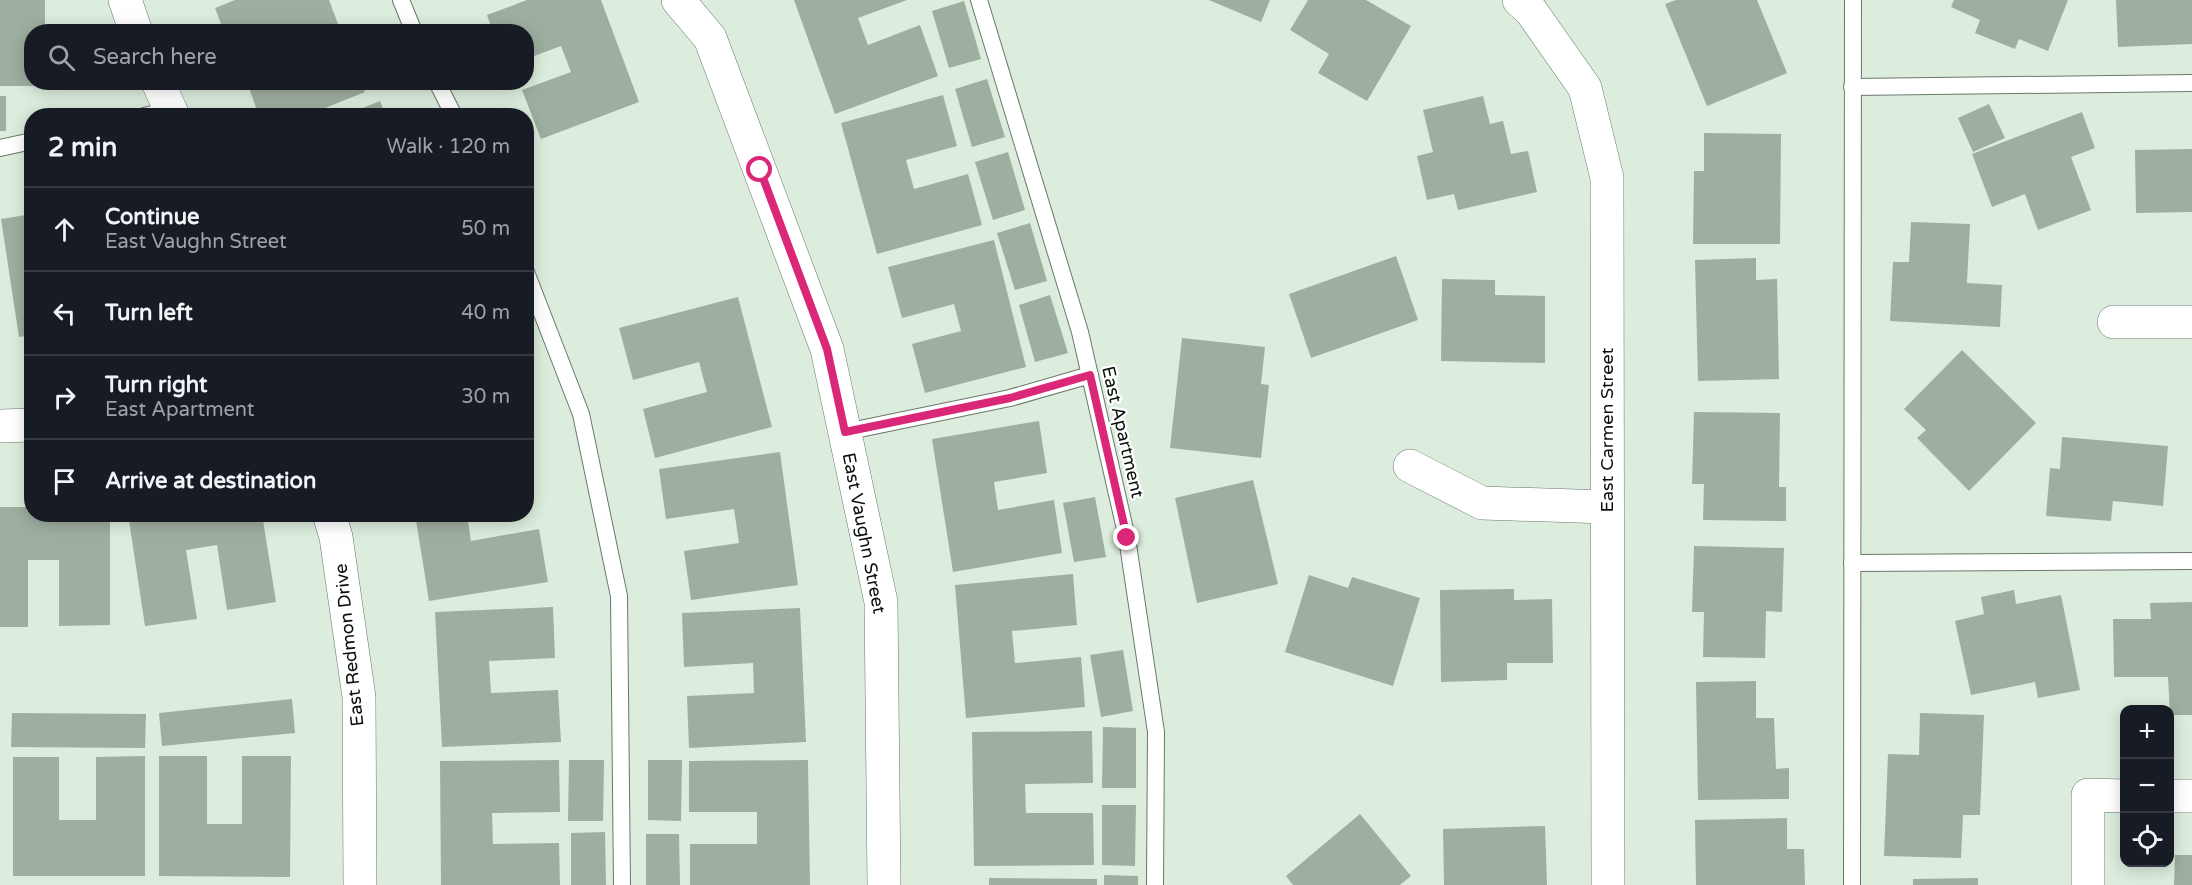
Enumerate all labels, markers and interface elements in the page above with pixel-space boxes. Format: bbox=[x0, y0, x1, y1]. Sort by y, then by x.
search box bbox=[24, 24, 534, 90]
icon: search bbox=[45, 41, 78, 74]
text: Search here bbox=[93, 44, 217, 70]
text: 2 min bbox=[48, 132, 117, 163]
text: Walk · 120 m bbox=[387, 135, 510, 159]
route start bbox=[746, 156, 772, 182]
text: Continue bbox=[105, 204, 200, 230]
icon: ahead bbox=[48, 213, 81, 246]
text: 50 m bbox=[461, 217, 510, 241]
text: East Vaughn Street bbox=[105, 230, 287, 254]
icon: left bbox=[48, 297, 81, 330]
text: Turn left bbox=[105, 300, 193, 326]
text: 40 m bbox=[461, 301, 510, 325]
street label: East Carmen Street bbox=[1596, 347, 1618, 512]
street label: East Apartment bbox=[1097, 364, 1149, 500]
text: Turn right bbox=[105, 372, 207, 398]
icon: right bbox=[48, 381, 81, 414]
text: 30 m bbox=[461, 385, 510, 409]
text: East Apartment bbox=[105, 398, 254, 422]
street label: East Vaughn Street bbox=[838, 451, 890, 615]
icon: arrive bbox=[48, 465, 81, 498]
text: Arrive at destination bbox=[105, 468, 316, 494]
route end bbox=[1113, 524, 1139, 550]
street label: East Redmon Drive bbox=[330, 563, 368, 727]
map controls bbox=[2120, 705, 2174, 867]
button: + bbox=[2120, 705, 2174, 759]
button: − bbox=[2120, 759, 2174, 813]
button: locate bbox=[2120, 813, 2174, 867]

